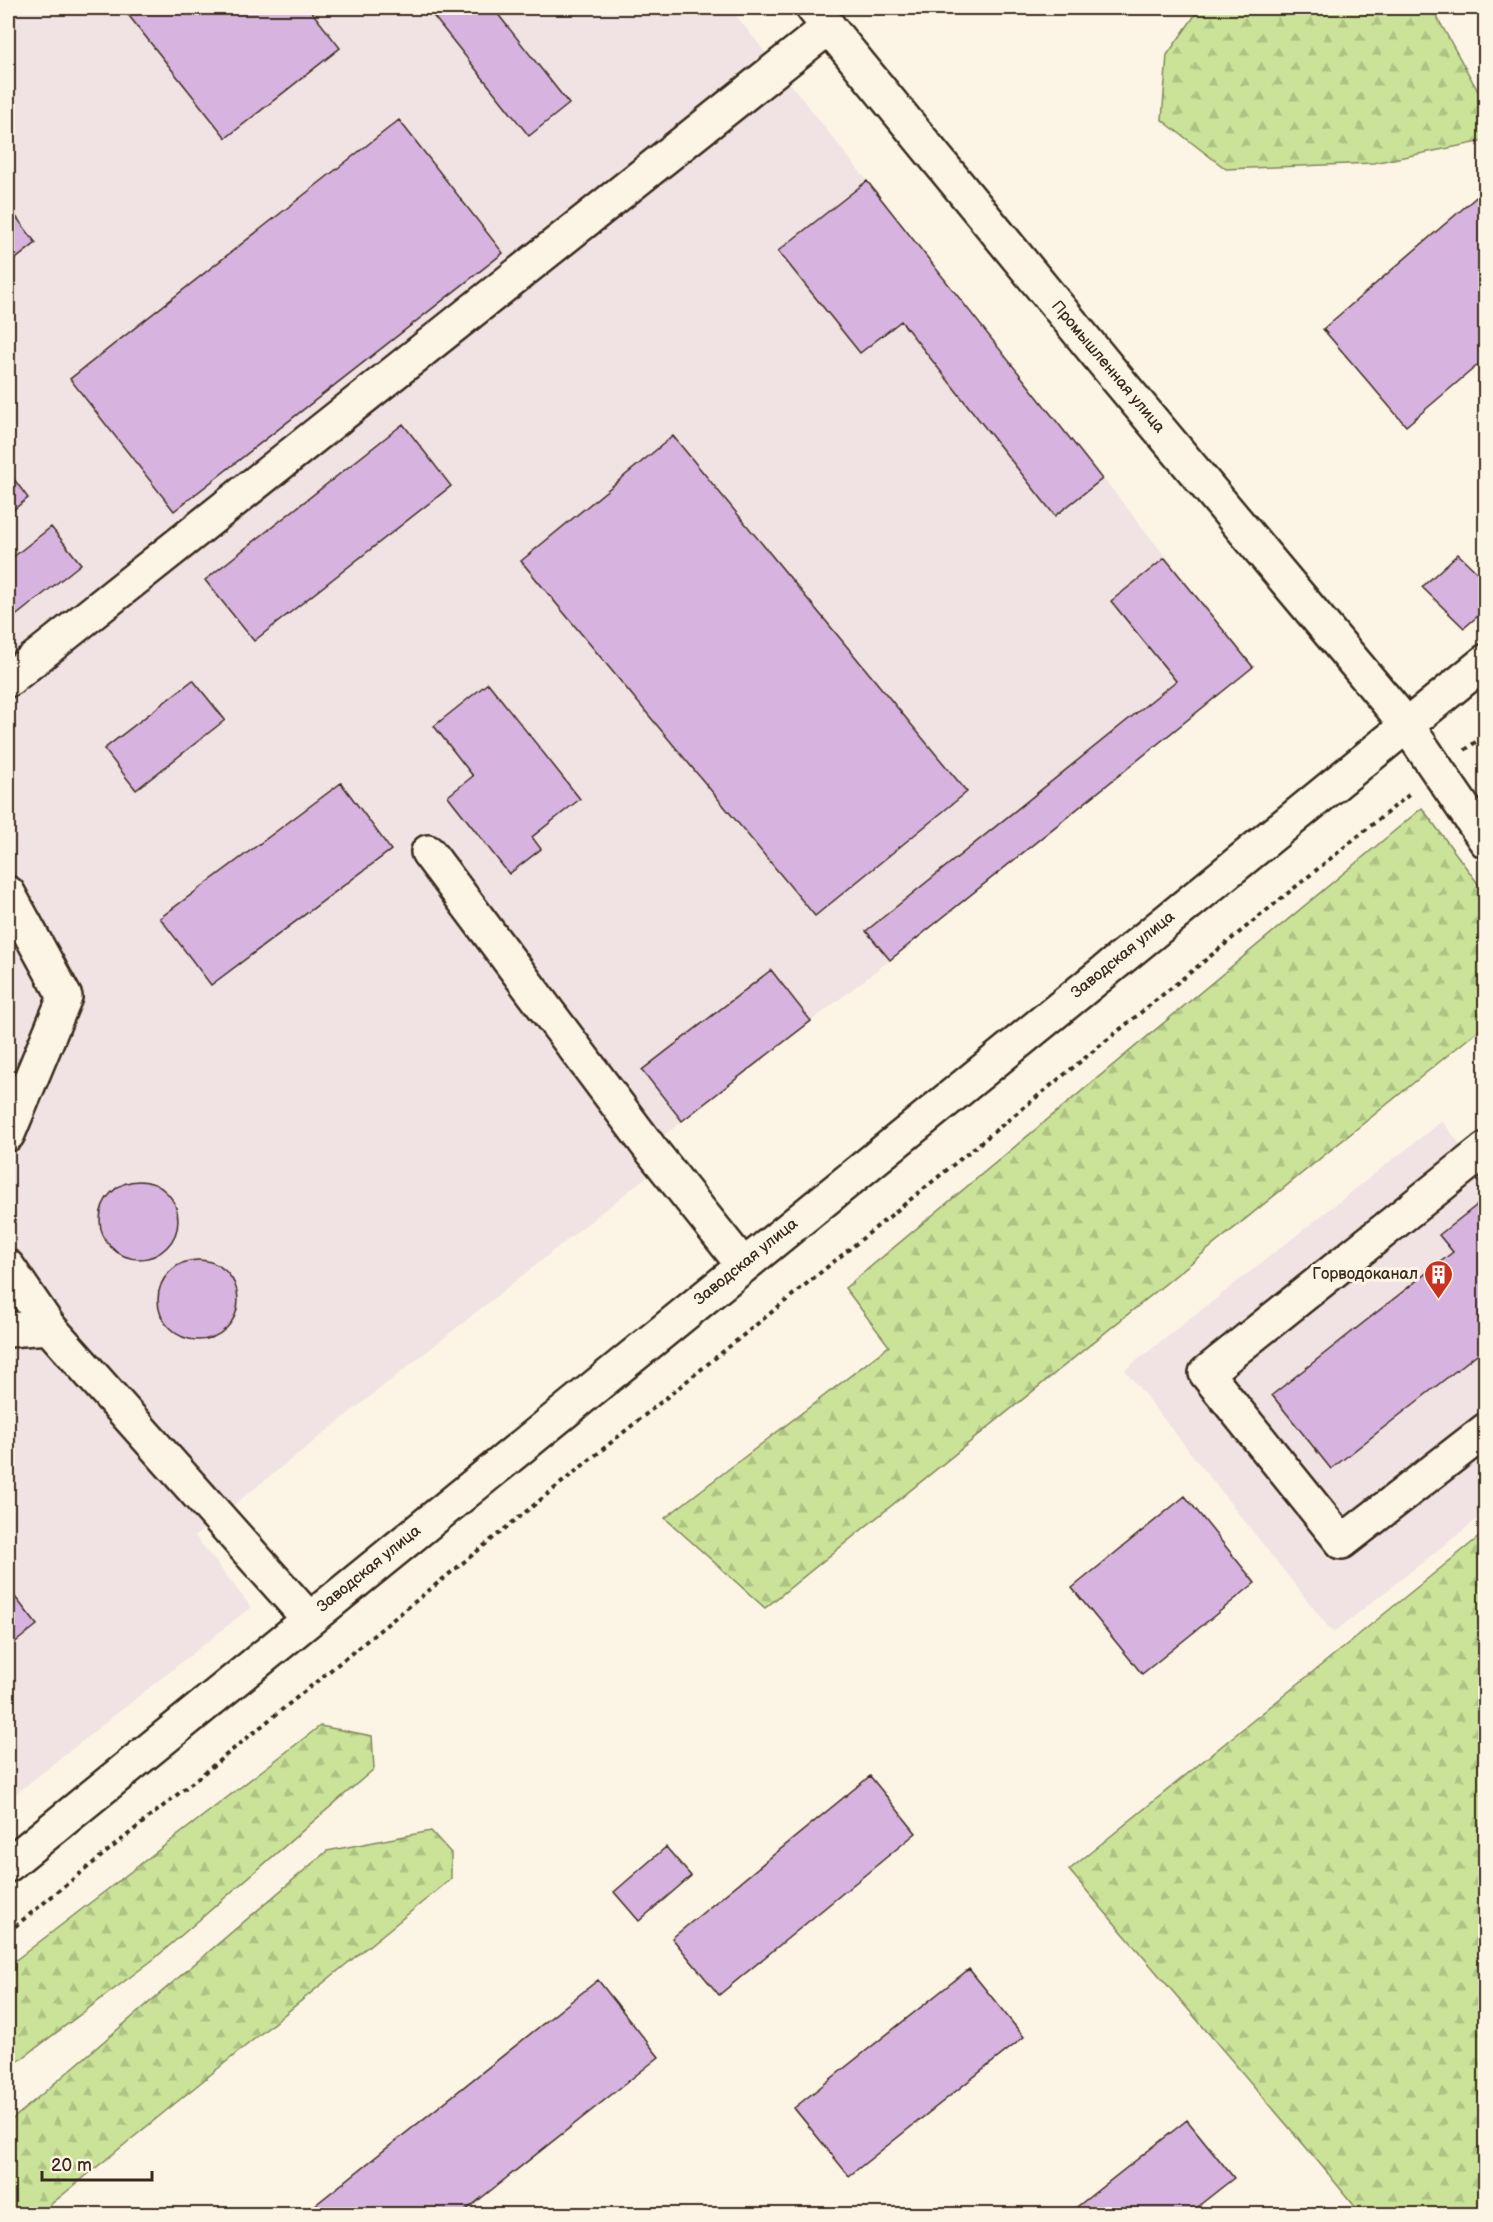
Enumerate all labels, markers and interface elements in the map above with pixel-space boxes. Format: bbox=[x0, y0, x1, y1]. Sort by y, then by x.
street label: Промышленная улица bbox=[1047, 297, 1169, 437]
street label: Заводская улица bbox=[1067, 907, 1179, 1003]
street label: Заводская улица bbox=[690, 1214, 802, 1310]
building icon: Горводоканал bbox=[1423, 1258, 1455, 1300]
place label: Горводоканал bbox=[1312, 1265, 1418, 1284]
street label: Заводская улица bbox=[313, 1521, 425, 1617]
scale bar bbox=[42, 2144, 152, 2182]
text: 20 m bbox=[51, 2155, 92, 2176]

